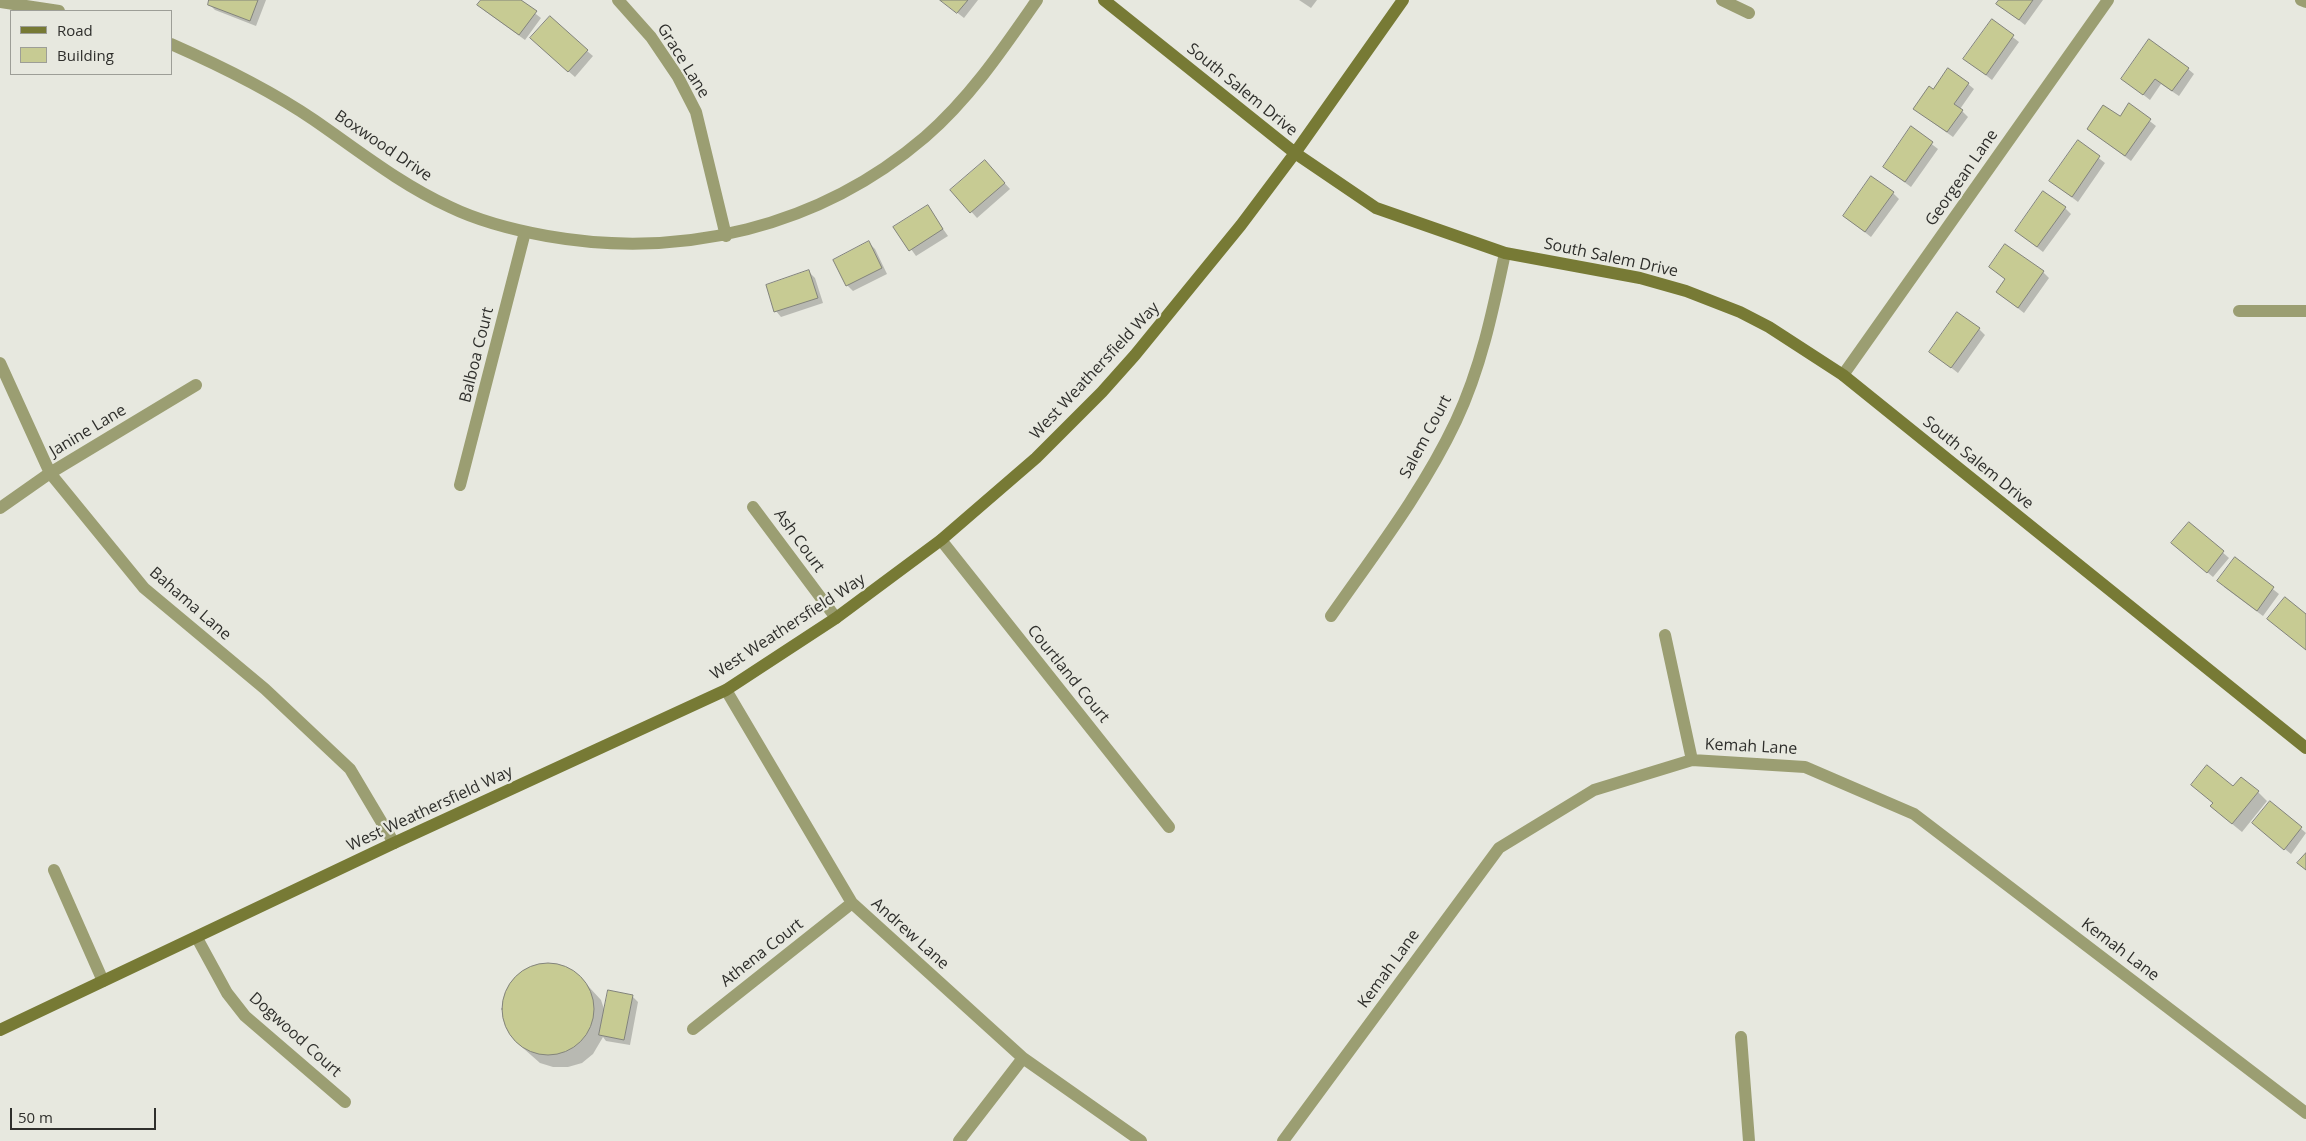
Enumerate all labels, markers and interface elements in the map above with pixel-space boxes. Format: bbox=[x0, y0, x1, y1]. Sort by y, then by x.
legend bbox=[10, 10, 172, 75]
text: Road bbox=[57, 20, 93, 40]
street label: Grace Lane bbox=[653, 20, 713, 102]
street label: South Salem Drive bbox=[1183, 40, 1301, 140]
text: Building bbox=[57, 45, 114, 65]
street label: Boxwood Drive bbox=[331, 106, 435, 186]
street label: Georgean Lane bbox=[1922, 126, 2002, 230]
street label: South Salem Drive bbox=[1542, 234, 1680, 282]
street label: West Weathersfield Way bbox=[1026, 298, 1164, 444]
street label: Balboa Court bbox=[456, 305, 498, 405]
street label: Salem Court bbox=[1396, 392, 1456, 482]
street label: Janine Lane bbox=[46, 401, 130, 461]
street label: South Salem Drive bbox=[1919, 413, 2037, 513]
street label: Ash Court bbox=[770, 506, 828, 576]
street label: Bahama Lane bbox=[145, 563, 235, 645]
street label: West Weathersfield Way bbox=[707, 570, 869, 684]
street label: Courtland Court bbox=[1023, 621, 1113, 727]
street label: Kemah Lane bbox=[1704, 735, 1798, 759]
street label: West Weathersfield Way bbox=[344, 762, 516, 856]
street label: Andrew Lane bbox=[867, 894, 953, 974]
street label: Athena Court bbox=[717, 915, 807, 991]
street label: Kemah Lane bbox=[2077, 915, 2163, 985]
street label: Kemah Lane bbox=[1354, 926, 1424, 1012]
street label: Dogwood Court bbox=[245, 989, 345, 1081]
scale bar bbox=[12, 1098, 159, 1130]
text: 50 m bbox=[18, 1107, 53, 1127]

